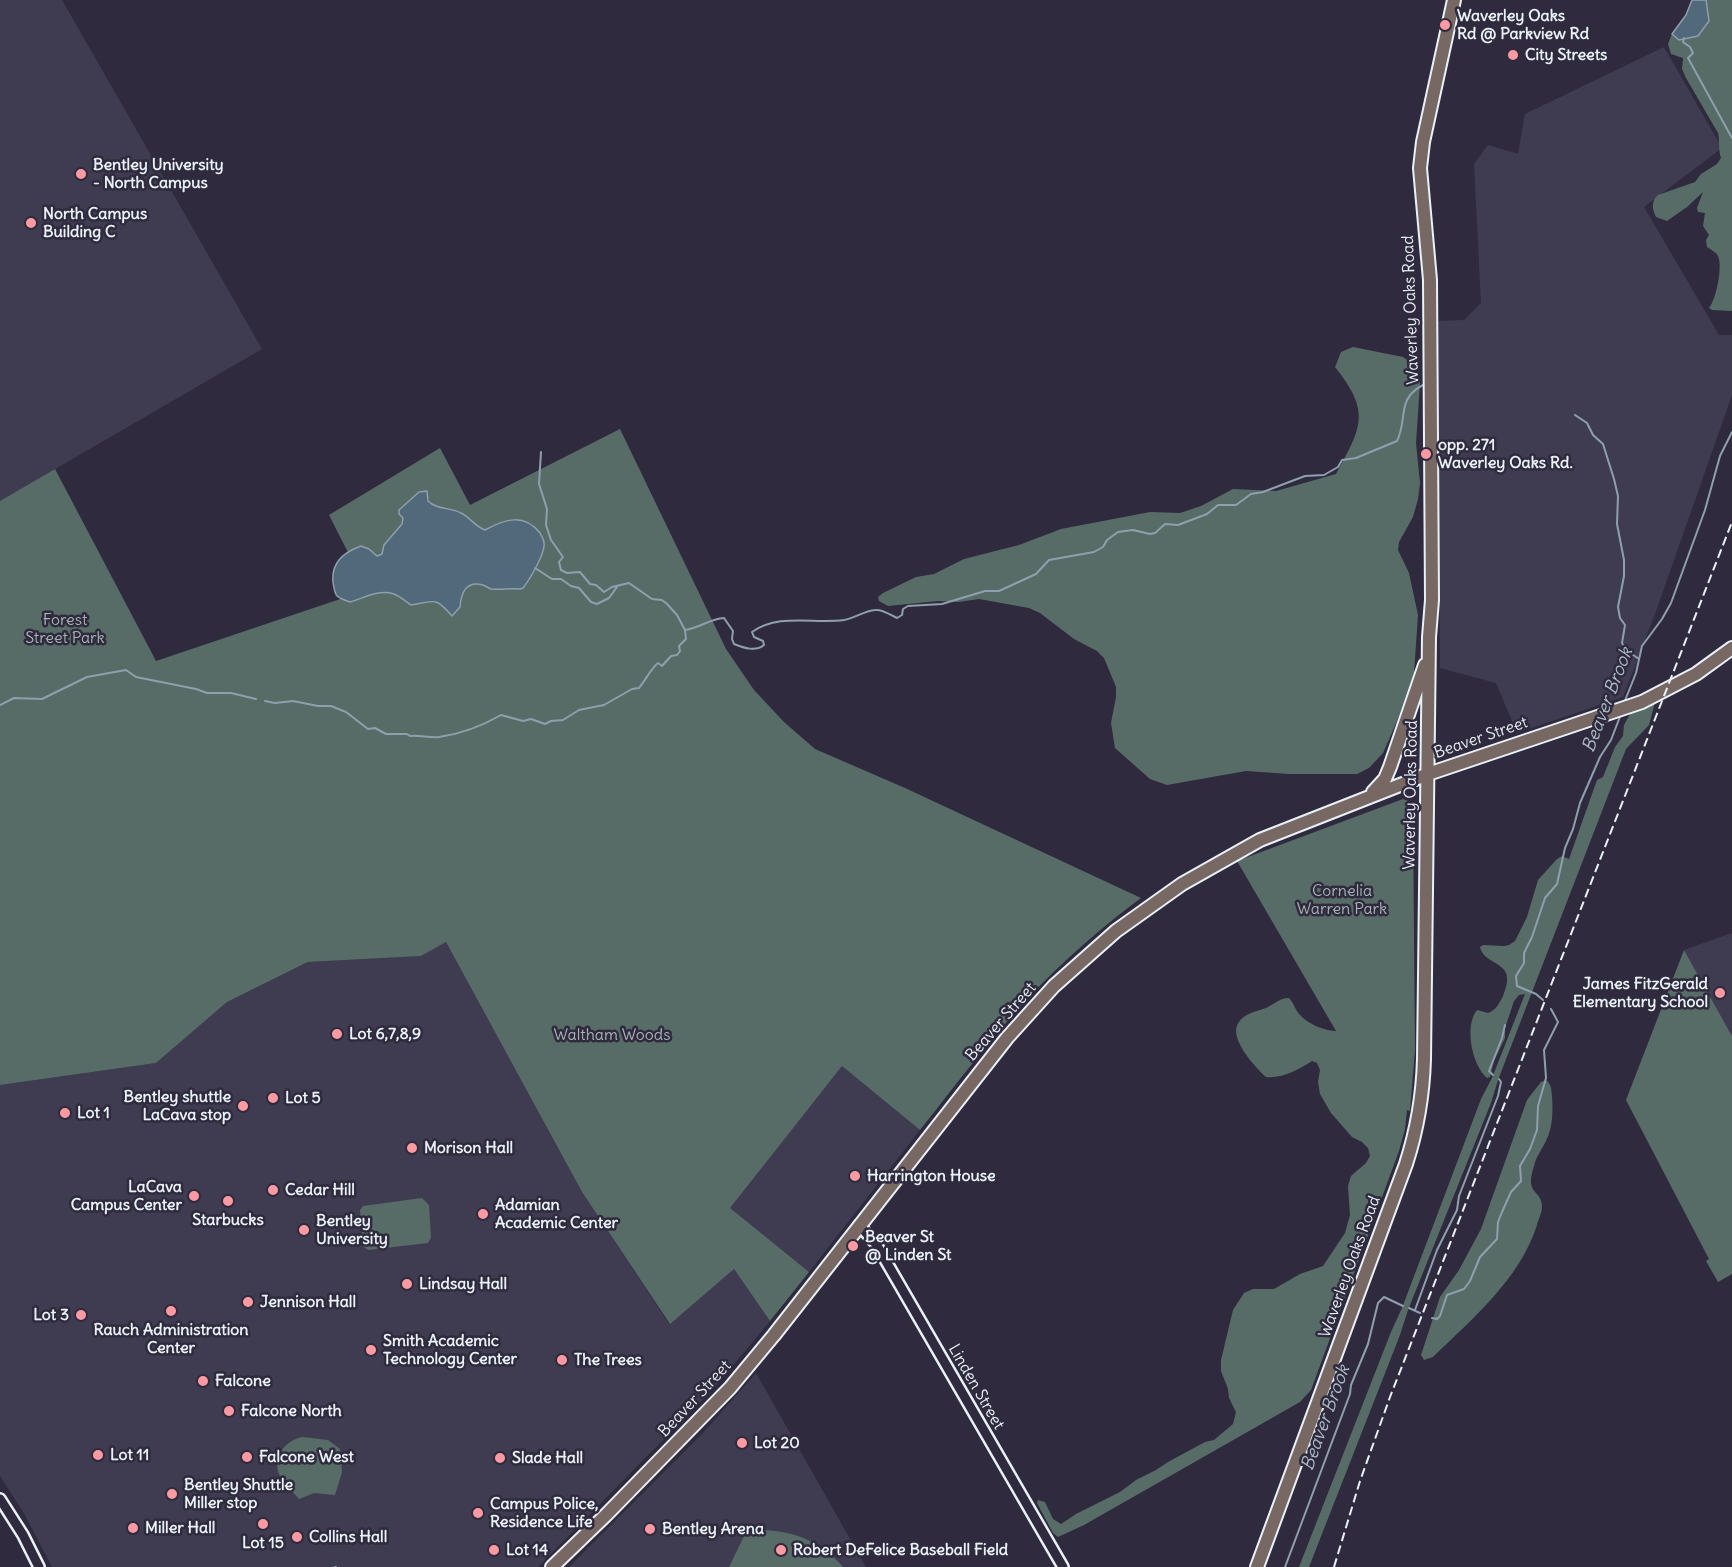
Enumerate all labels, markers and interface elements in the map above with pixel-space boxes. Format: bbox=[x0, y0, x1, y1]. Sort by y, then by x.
place label: Waverley Oaks Rd @ Parkview Rd bbox=[1457, 6, 1589, 44]
marker: Waverley Oaks Rd @ Parkview Rd bbox=[1438, 18, 1452, 32]
place label: City Streets bbox=[1525, 45, 1607, 65]
marker: City Streets bbox=[1506, 48, 1520, 62]
place label: Bentley University - North Campus bbox=[93, 155, 224, 193]
marker: Bentley University - North Campus bbox=[74, 167, 88, 181]
place label: North Campus Building C bbox=[43, 204, 147, 242]
marker: North Campus Building C bbox=[24, 216, 38, 230]
street label: Waverley Oaks Road bbox=[1399, 235, 1423, 385]
place label: opp. 271 Waverley Oaks Rd. bbox=[1438, 435, 1573, 473]
marker: opp. 271 Waverley Oaks Rd. bbox=[1419, 447, 1433, 461]
park label: Forest Street Park bbox=[25, 610, 105, 648]
water label: Beaver Brook bbox=[1578, 645, 1638, 755]
street label: Beaver Street bbox=[1432, 713, 1530, 763]
street label: Waverley Oaks Road bbox=[1400, 720, 1422, 870]
park label: Cornelia Warren Park bbox=[1297, 881, 1387, 919]
place label: James FitzGerald Elementary School bbox=[1573, 974, 1708, 1012]
street label: Beaver Street bbox=[962, 979, 1040, 1065]
marker: James FitzGerald Elementary School bbox=[1713, 986, 1727, 1000]
place label: Lot 6,7,8,9 bbox=[349, 1024, 421, 1044]
park label: Waltham Woods bbox=[554, 1025, 670, 1045]
marker: Lot 6,7,8,9 bbox=[330, 1027, 344, 1041]
place label: Bentley shuttle LaCava stop bbox=[124, 1087, 231, 1125]
place label: Lot 5 bbox=[285, 1088, 321, 1108]
marker: Lot 5 bbox=[266, 1091, 280, 1105]
marker: Bentley shuttle LaCava stop bbox=[236, 1099, 250, 1113]
place label: Lot 1 bbox=[77, 1103, 110, 1123]
marker: Lot 1 bbox=[58, 1106, 72, 1120]
place label: Morison Hall bbox=[424, 1138, 513, 1158]
marker: Morison Hall bbox=[405, 1141, 419, 1155]
place label: Harrington House bbox=[867, 1166, 996, 1186]
marker: Harrington House bbox=[848, 1169, 862, 1183]
place label: LaCava Campus Center bbox=[71, 1177, 182, 1215]
place label: Cedar Hill bbox=[285, 1180, 355, 1200]
marker: Cedar Hill bbox=[266, 1183, 280, 1197]
marker: LaCava Campus Center bbox=[187, 1189, 201, 1203]
street label: Waverley Oaks Road bbox=[1315, 1193, 1385, 1341]
marker: Starbucks bbox=[221, 1194, 235, 1208]
place label: Adamian Academic Center bbox=[495, 1195, 618, 1233]
marker: Adamian Academic Center bbox=[476, 1207, 490, 1221]
place label: Starbucks bbox=[192, 1210, 264, 1230]
place label: Bentley University bbox=[316, 1211, 388, 1249]
marker: Bentley University bbox=[297, 1223, 311, 1237]
place label: Beaver St @ Linden St bbox=[865, 1227, 951, 1265]
marker: Beaver St @ Linden St bbox=[846, 1239, 860, 1253]
place label: Lindsay Hall bbox=[419, 1274, 507, 1294]
marker: Lindsay Hall bbox=[400, 1277, 414, 1291]
place label: Jennison Hall bbox=[260, 1292, 356, 1312]
marker: Jennison Hall bbox=[241, 1295, 255, 1309]
marker: Rauch Administration Center bbox=[164, 1304, 178, 1318]
place label: Lot 3 bbox=[33, 1305, 69, 1325]
marker: Lot 3 bbox=[74, 1308, 88, 1322]
place label: Rauch Administration Center bbox=[93, 1320, 249, 1358]
place label: Smith Academic Technology Center bbox=[383, 1331, 517, 1369]
street label: Linden Street bbox=[944, 1341, 1008, 1433]
marker: Smith Academic Technology Center bbox=[364, 1343, 378, 1357]
place label: The Trees bbox=[574, 1350, 642, 1370]
marker: The Trees bbox=[555, 1353, 569, 1367]
street label: Beaver Street bbox=[655, 1357, 735, 1441]
water label: Beaver Brook bbox=[1297, 1363, 1355, 1473]
place label: Falcone bbox=[215, 1371, 271, 1391]
marker: Falcone bbox=[196, 1374, 210, 1388]
place label: Falcone North bbox=[241, 1401, 342, 1421]
marker: Falcone North bbox=[222, 1404, 236, 1418]
place label: Lot 20 bbox=[754, 1433, 800, 1453]
marker: Lot 20 bbox=[735, 1436, 749, 1450]
place label: Lot 11 bbox=[110, 1445, 149, 1465]
place label: Falcone West bbox=[259, 1447, 354, 1467]
marker: Lot 11 bbox=[91, 1448, 105, 1462]
place label: Slade Hall bbox=[512, 1448, 583, 1468]
marker: Falcone West bbox=[240, 1450, 254, 1464]
marker: Slade Hall bbox=[493, 1451, 507, 1465]
place label: Bentley Shuttle Miller stop bbox=[184, 1475, 293, 1513]
marker: Bentley Shuttle Miller stop bbox=[165, 1487, 179, 1501]
place label: Campus Police, Residence Life bbox=[490, 1494, 598, 1532]
marker: Campus Police, Residence Life bbox=[471, 1506, 485, 1520]
marker: Lot 15 bbox=[256, 1517, 270, 1531]
place label: Miller Hall bbox=[145, 1518, 215, 1538]
place label: Bentley Arena bbox=[662, 1519, 764, 1539]
marker: Miller Hall bbox=[126, 1521, 140, 1535]
marker: Bentley Arena bbox=[643, 1522, 657, 1536]
place label: Collins Hall bbox=[309, 1527, 387, 1547]
marker: Collins Hall bbox=[290, 1530, 304, 1544]
place label: Lot 15 bbox=[242, 1533, 284, 1553]
place label: Lot 14 bbox=[506, 1540, 548, 1560]
place label: Robert DeFelice Baseball Field bbox=[793, 1540, 1008, 1560]
marker: Lot 14 bbox=[487, 1543, 501, 1557]
marker: Robert DeFelice Baseball Field bbox=[774, 1543, 788, 1557]

